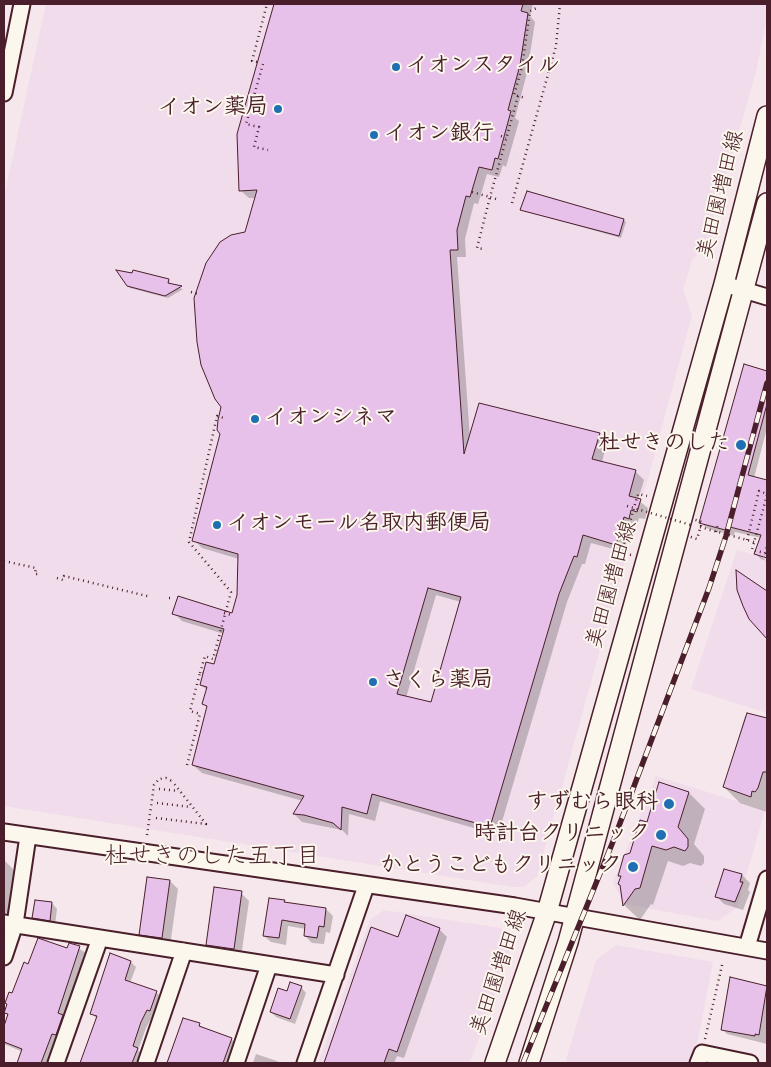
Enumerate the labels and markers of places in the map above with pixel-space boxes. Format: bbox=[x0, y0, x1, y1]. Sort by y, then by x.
place label: イオンスタイル bbox=[406, 54, 560, 80]
marker: イオンスタイル bbox=[390, 61, 402, 73]
place label: イオン薬局 bbox=[158, 96, 268, 122]
marker: イオン薬局 bbox=[272, 103, 284, 115]
place label: イオン銀行 bbox=[384, 122, 494, 148]
marker: イオン銀行 bbox=[368, 129, 380, 141]
place label: イオンシネマ bbox=[265, 406, 397, 432]
marker: イオンシネマ bbox=[249, 413, 261, 425]
place label: 杜せきのした bbox=[598, 432, 730, 458]
marker: 杜せきのした bbox=[734, 438, 748, 452]
place label: イオンモール名取内郵便局 bbox=[227, 512, 491, 538]
marker: イオンモール名取内郵便局 bbox=[211, 519, 223, 531]
place label: さくら薬局 bbox=[383, 669, 493, 695]
marker: さくら薬局 bbox=[367, 676, 379, 688]
place label: すずむら眼科 bbox=[526, 791, 658, 817]
marker: すずむら眼科 bbox=[662, 797, 676, 811]
place label: 時計台クリニック bbox=[474, 822, 650, 848]
marker: 時計台クリニック bbox=[654, 828, 668, 842]
place label: かとうこどもクリニック bbox=[380, 854, 622, 880]
marker: かとうこどもクリニック bbox=[626, 860, 640, 874]

